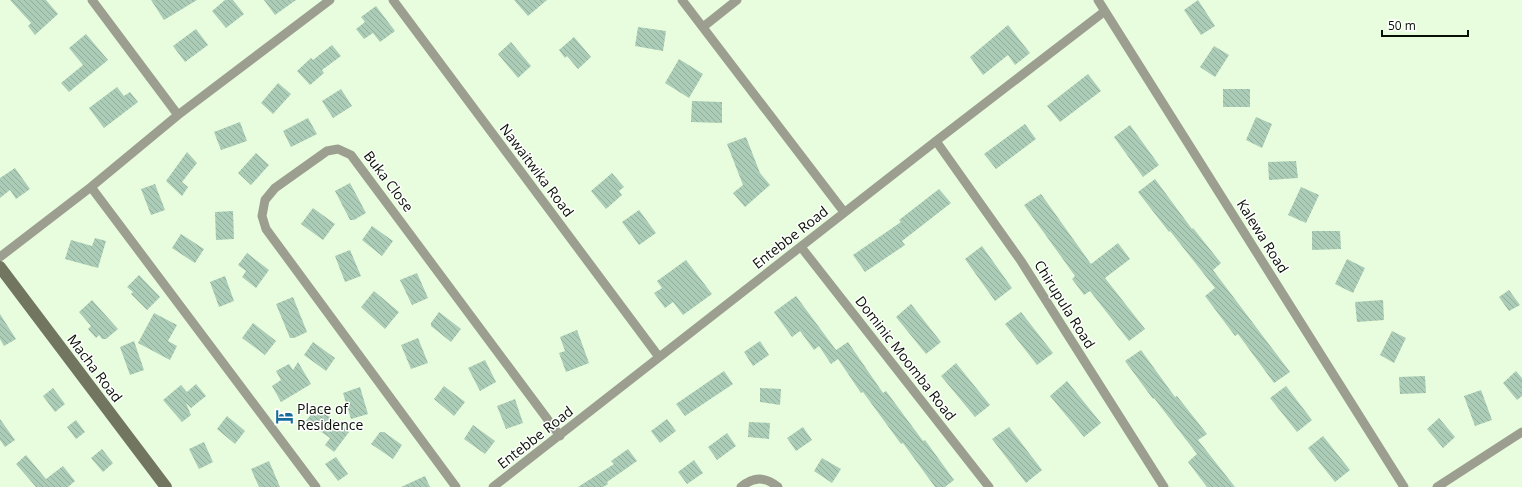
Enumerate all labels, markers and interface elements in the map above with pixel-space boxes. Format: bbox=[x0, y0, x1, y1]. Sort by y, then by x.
scale bar bbox=[1382, 12, 1468, 38]
text: 50 m bbox=[1388, 17, 1416, 34]
street label: Nawaitwika Road bbox=[496, 120, 578, 220]
street label: Buka Close bbox=[360, 147, 418, 215]
street label: Kalewa Road bbox=[1233, 196, 1293, 276]
street label: Entebbe Road bbox=[748, 201, 832, 273]
street label: Chirupula Road bbox=[1030, 256, 1100, 352]
street label: Dominic Moomba Road bbox=[851, 292, 961, 424]
street label: Macha Road bbox=[63, 330, 127, 406]
place label: Place of Residence bbox=[297, 399, 363, 434]
street label: Entebbe Road bbox=[493, 401, 577, 473]
hotel icon: Place of Residence bbox=[274, 406, 294, 426]

